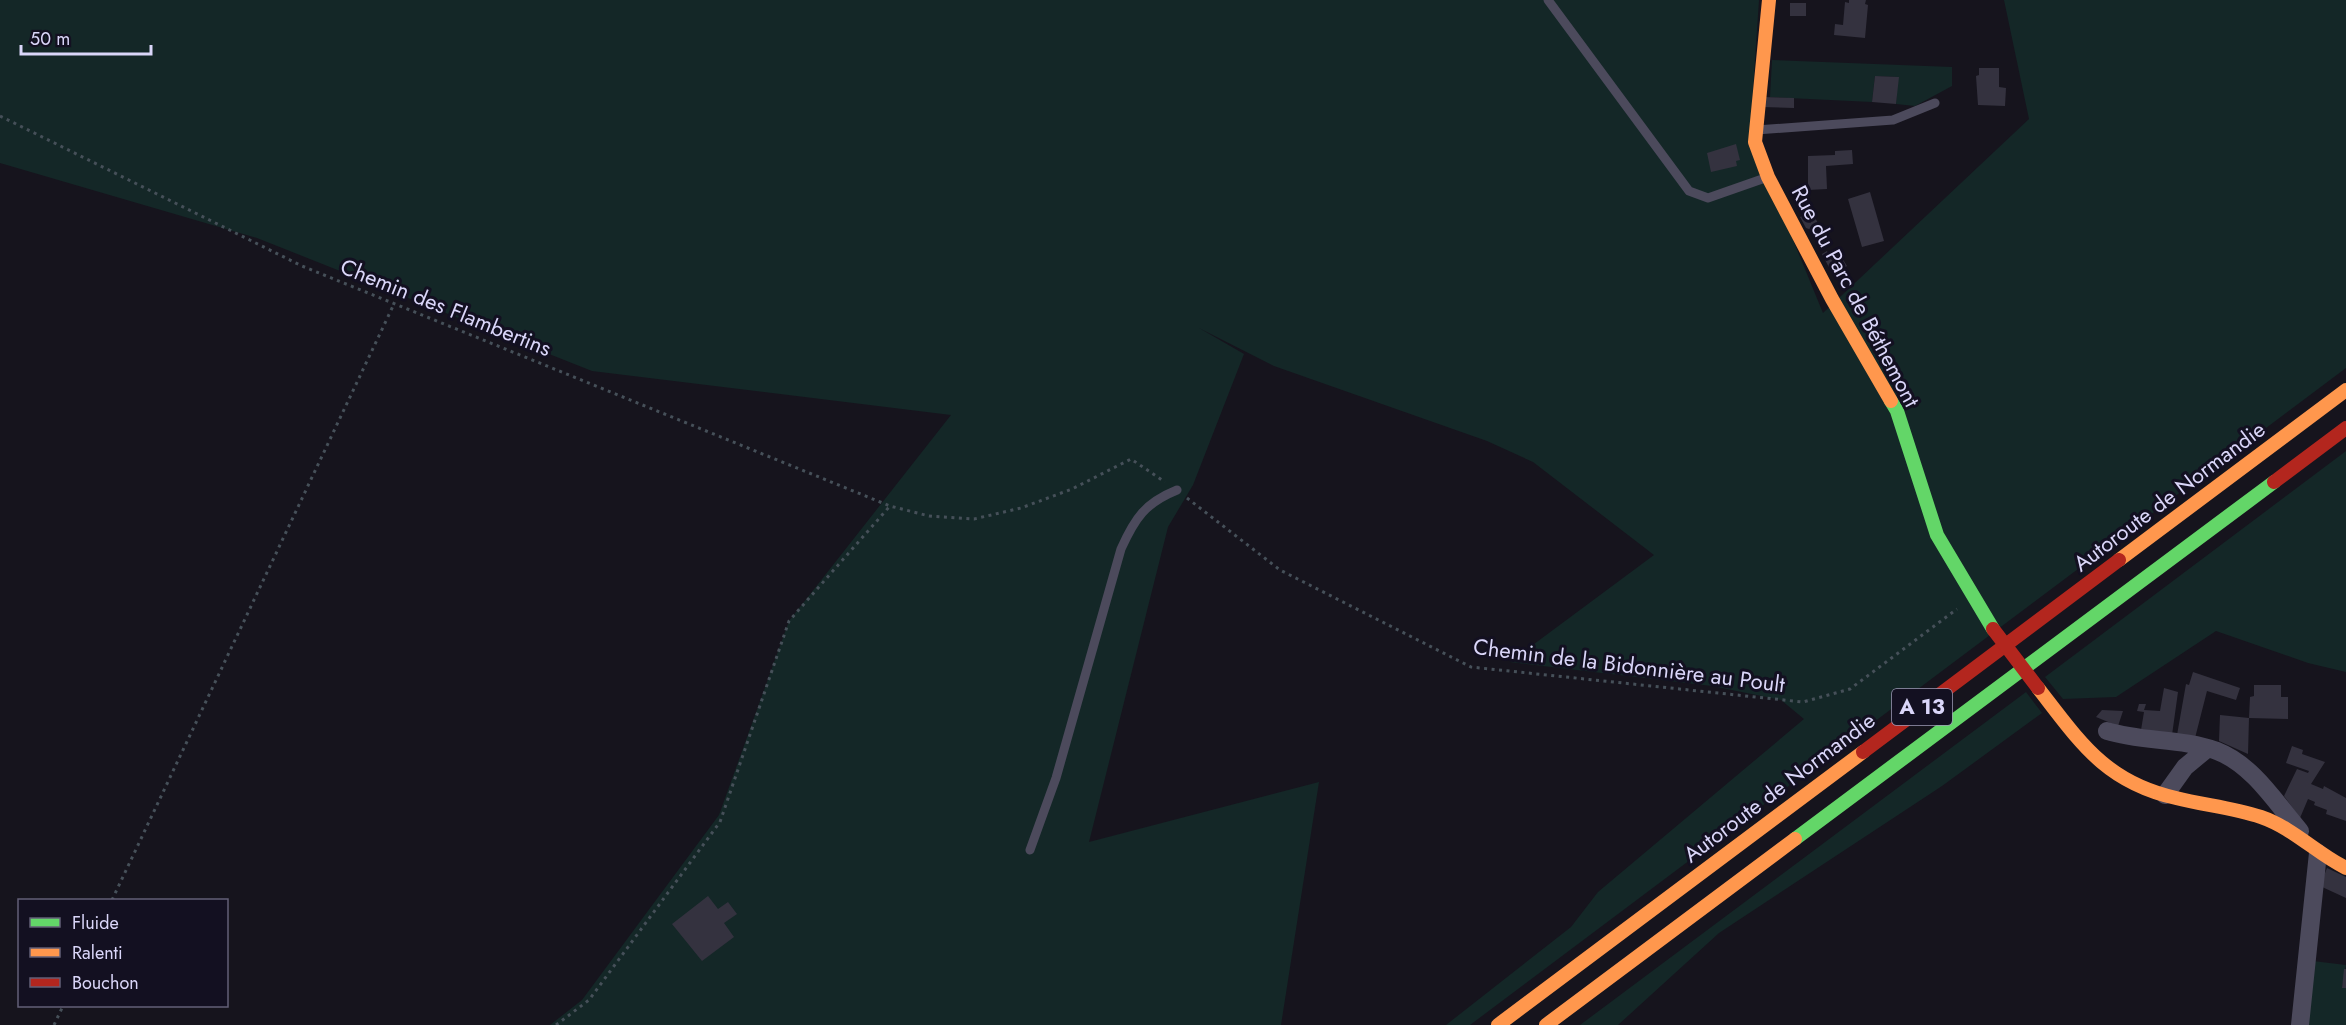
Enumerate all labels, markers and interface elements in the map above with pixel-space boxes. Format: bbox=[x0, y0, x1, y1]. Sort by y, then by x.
scale bar bbox=[21, 18, 152, 56]
text: 50 m bbox=[30, 26, 70, 52]
street label: Rue du Parc de Béthemont bbox=[1784, 179, 1928, 413]
street label: Chemin des Flambertins bbox=[336, 250, 556, 364]
street label: Autoroute de Normandie bbox=[2066, 413, 2272, 579]
street label: Chemin de la Bidonnière au Poult bbox=[1471, 630, 1787, 700]
road number: A 13 bbox=[1892, 689, 1952, 725]
street label: Autoroute de Normandie bbox=[1676, 704, 1882, 870]
legend bbox=[18, 899, 228, 1007]
text: Fluide bbox=[72, 910, 119, 936]
text: Ralenti bbox=[72, 940, 123, 966]
text: Bouchon bbox=[72, 970, 139, 996]

